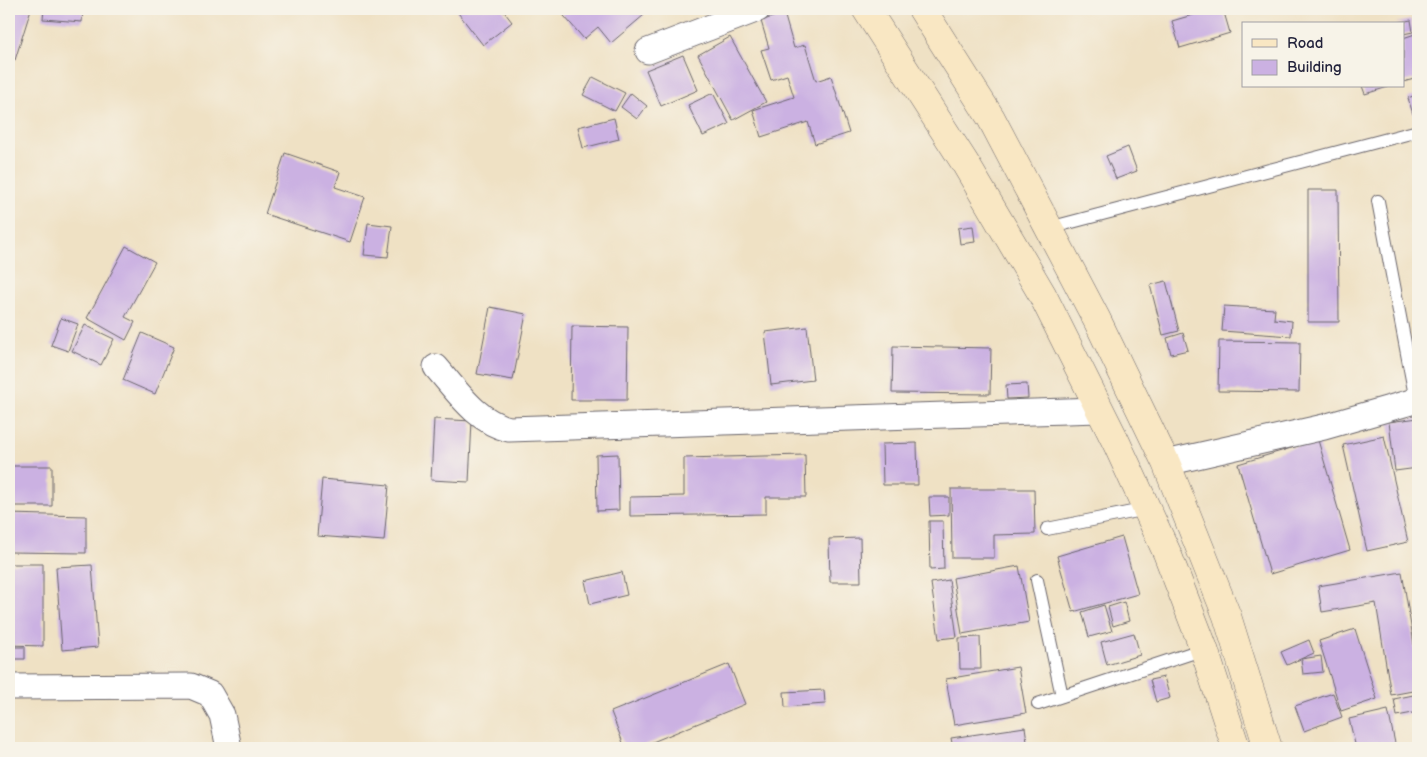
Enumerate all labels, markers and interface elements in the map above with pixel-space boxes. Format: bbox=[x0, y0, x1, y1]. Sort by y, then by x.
legend bbox=[1242, 22, 1404, 88]
text: Road bbox=[1287, 34, 1323, 53]
text: Building bbox=[1287, 58, 1342, 77]

